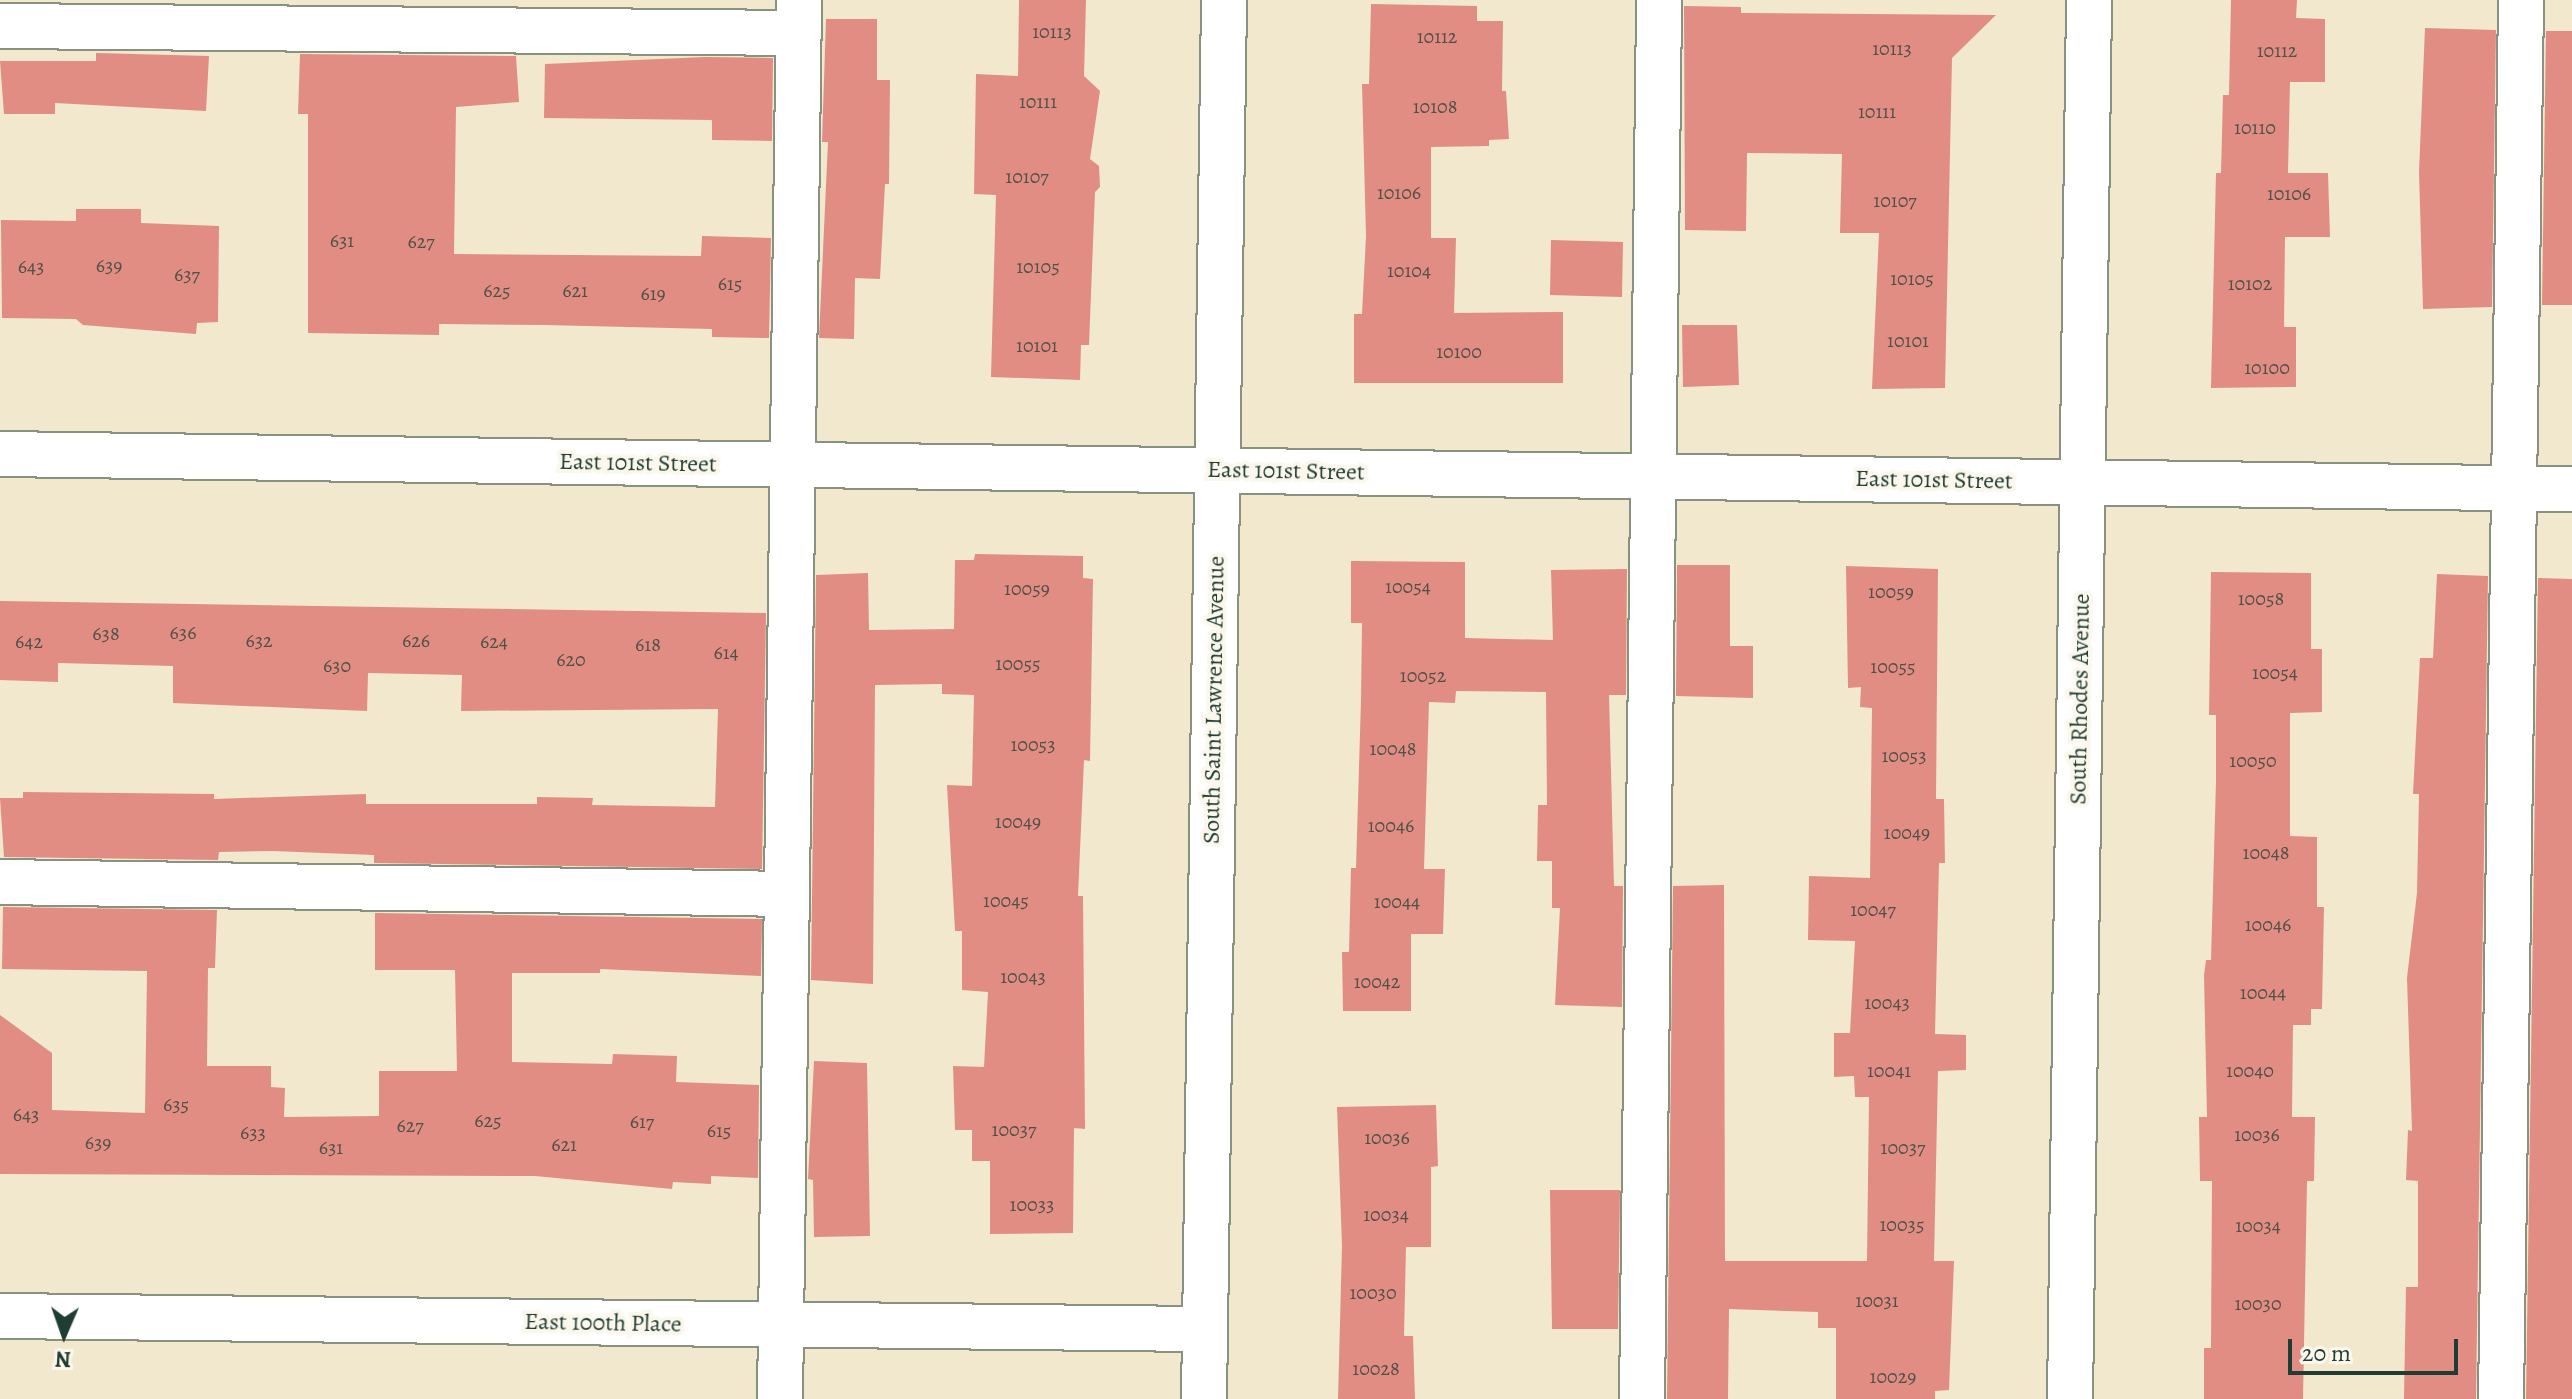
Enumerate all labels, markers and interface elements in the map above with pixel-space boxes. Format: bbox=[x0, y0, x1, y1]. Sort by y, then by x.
house number: 10113 bbox=[1032, 19, 1072, 43]
house number: 10112 bbox=[1417, 24, 1457, 48]
house number: 10113 bbox=[1872, 36, 1912, 60]
house number: 10112 bbox=[2257, 38, 2297, 62]
house number: 10111 bbox=[1019, 89, 1057, 113]
house number: 10108 bbox=[1413, 94, 1457, 118]
house number: 10111 bbox=[1858, 99, 1896, 123]
house number: 10110 bbox=[2234, 115, 2276, 139]
house number: 10107 bbox=[1005, 164, 1049, 188]
house number: 10106 bbox=[1377, 180, 1421, 204]
house number: 10106 bbox=[2267, 181, 2311, 205]
house number: 10107 bbox=[1873, 188, 1917, 212]
house number: 631 bbox=[330, 228, 354, 252]
house number: 627 bbox=[407, 229, 435, 253]
house number: 639 bbox=[96, 253, 122, 277]
house number: 643 bbox=[18, 254, 44, 278]
house number: 10105 bbox=[1016, 254, 1060, 278]
house number: 10104 bbox=[1387, 258, 1431, 282]
house number: 637 bbox=[174, 262, 200, 286]
house number: 10105 bbox=[1890, 266, 1934, 290]
house number: 615 bbox=[718, 271, 742, 295]
house number: 10102 bbox=[2228, 271, 2272, 295]
house number: 625 bbox=[483, 278, 511, 302]
house number: 621 bbox=[562, 278, 588, 302]
house number: 619 bbox=[640, 281, 666, 305]
house number: 10101 bbox=[1887, 328, 1929, 352]
house number: 10101 bbox=[1016, 333, 1058, 357]
house number: 10100 bbox=[1436, 339, 1482, 363]
house number: 10100 bbox=[2244, 355, 2290, 379]
street label: East 101st Street bbox=[559, 447, 717, 479]
street label: East 101st Street bbox=[1207, 455, 1365, 487]
street label: East 101st Street bbox=[1855, 464, 2013, 496]
street label: South Saint Lawrence Avenue bbox=[1197, 556, 1231, 844]
house number: 10054 bbox=[1385, 574, 1431, 598]
house number: 10059 bbox=[1004, 576, 1050, 600]
house number: 10059 bbox=[1868, 579, 1914, 603]
house number: 10058 bbox=[2238, 586, 2284, 610]
street label: South Rhodes Avenue bbox=[2064, 593, 2096, 805]
house number: 636 bbox=[170, 620, 196, 644]
house number: 638 bbox=[92, 621, 120, 645]
house number: 632 bbox=[245, 628, 273, 652]
house number: 626 bbox=[402, 628, 430, 652]
house number: 642 bbox=[15, 629, 43, 653]
house number: 624 bbox=[480, 629, 508, 653]
house number: 618 bbox=[635, 632, 661, 656]
house number: 614 bbox=[713, 640, 739, 664]
house number: 620 bbox=[556, 647, 586, 671]
house number: 10055 bbox=[995, 651, 1041, 675]
house number: 630 bbox=[323, 653, 351, 677]
house number: 10055 bbox=[1870, 654, 1916, 678]
house number: 10054 bbox=[2252, 660, 2298, 684]
house number: 10052 bbox=[1400, 663, 1446, 687]
house number: 10053 bbox=[1010, 732, 1056, 756]
house number: 10048 bbox=[1370, 736, 1416, 760]
house number: 10053 bbox=[1881, 743, 1927, 767]
house number: 10050 bbox=[2229, 748, 2277, 772]
house number: 10049 bbox=[995, 809, 1041, 833]
house number: 10046 bbox=[1368, 813, 1414, 837]
house number: 10049 bbox=[1884, 820, 1930, 844]
house number: 10048 bbox=[2243, 840, 2289, 864]
house number: 10045 bbox=[983, 888, 1029, 912]
house number: 10044 bbox=[1374, 889, 1420, 913]
house number: 10047 bbox=[1850, 897, 1896, 921]
house number: 10046 bbox=[2245, 912, 2291, 936]
house number: 10043 bbox=[1000, 964, 1046, 988]
house number: 10042 bbox=[1354, 969, 1400, 993]
house number: 10044 bbox=[2240, 980, 2286, 1004]
house number: 10043 bbox=[1864, 990, 1910, 1014]
house number: 10041 bbox=[1867, 1058, 1911, 1082]
house number: 10040 bbox=[2226, 1058, 2274, 1082]
house number: 635 bbox=[163, 1092, 189, 1116]
house number: 643 bbox=[13, 1102, 39, 1126]
house number: 625 bbox=[474, 1108, 502, 1132]
house number: 617 bbox=[630, 1109, 654, 1133]
house number: 627 bbox=[396, 1113, 424, 1137]
house number: 10037 bbox=[992, 1117, 1036, 1141]
house number: 615 bbox=[707, 1118, 731, 1142]
house number: 633 bbox=[240, 1120, 266, 1144]
house number: 10036 bbox=[2234, 1122, 2280, 1146]
house number: 10036 bbox=[1364, 1125, 1410, 1149]
house number: 639 bbox=[85, 1130, 111, 1154]
house number: 621 bbox=[551, 1132, 577, 1156]
house number: 631 bbox=[319, 1135, 343, 1159]
house number: 10037 bbox=[1881, 1135, 1925, 1159]
house number: 10033 bbox=[1010, 1192, 1054, 1216]
house number: 10034 bbox=[1363, 1202, 1409, 1226]
house number: 10035 bbox=[1879, 1212, 1925, 1236]
house number: 10034 bbox=[2235, 1213, 2281, 1237]
house number: 10030 bbox=[1349, 1280, 1397, 1304]
house number: 10031 bbox=[1855, 1288, 1899, 1312]
house number: 10030 bbox=[2234, 1291, 2282, 1315]
north arrow bbox=[24, 1295, 104, 1375]
street label: East 100th Place bbox=[524, 1307, 682, 1339]
scale bar bbox=[2292, 1323, 2462, 1373]
text: 20 m bbox=[2302, 1337, 2351, 1369]
text: N bbox=[55, 1344, 72, 1374]
house number: 10028 bbox=[1352, 1356, 1400, 1380]
house number: 10029 bbox=[1870, 1364, 1916, 1388]

